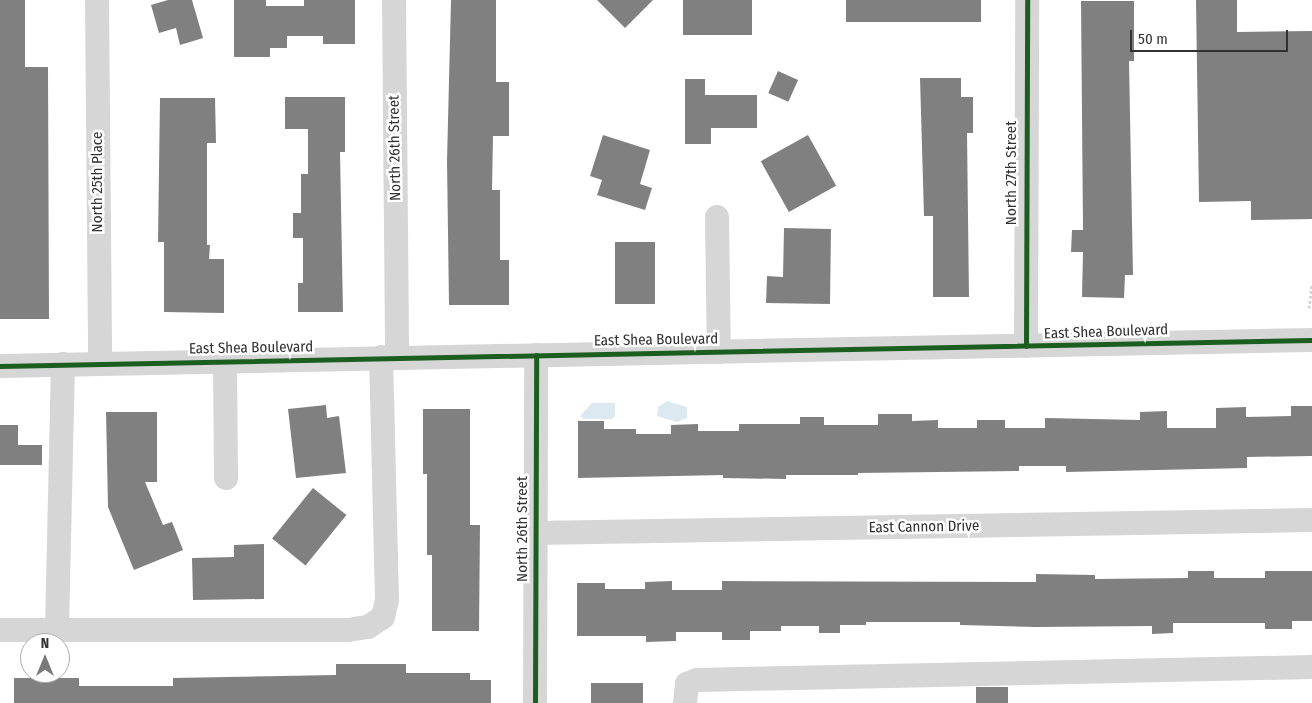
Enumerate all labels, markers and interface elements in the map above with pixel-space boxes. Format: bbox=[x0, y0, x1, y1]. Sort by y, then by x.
scale bar bbox=[1132, 20, 1290, 52]
text: 50 m bbox=[1138, 30, 1168, 48]
street label: North 26th Street bbox=[385, 95, 405, 201]
street label: North 27th Street bbox=[1003, 121, 1021, 225]
street label: North 25th Place bbox=[89, 132, 107, 232]
street label: East Shea Boulevard bbox=[1044, 321, 1168, 343]
street label: East Shea Boulevard bbox=[594, 330, 718, 350]
street label: East Shea Boulevard bbox=[189, 338, 313, 358]
street label: North 26th Street bbox=[514, 476, 532, 582]
street label: East Cannon Drive bbox=[869, 517, 979, 537]
north arrow bbox=[20, 633, 70, 683]
text: N bbox=[41, 635, 49, 652]

